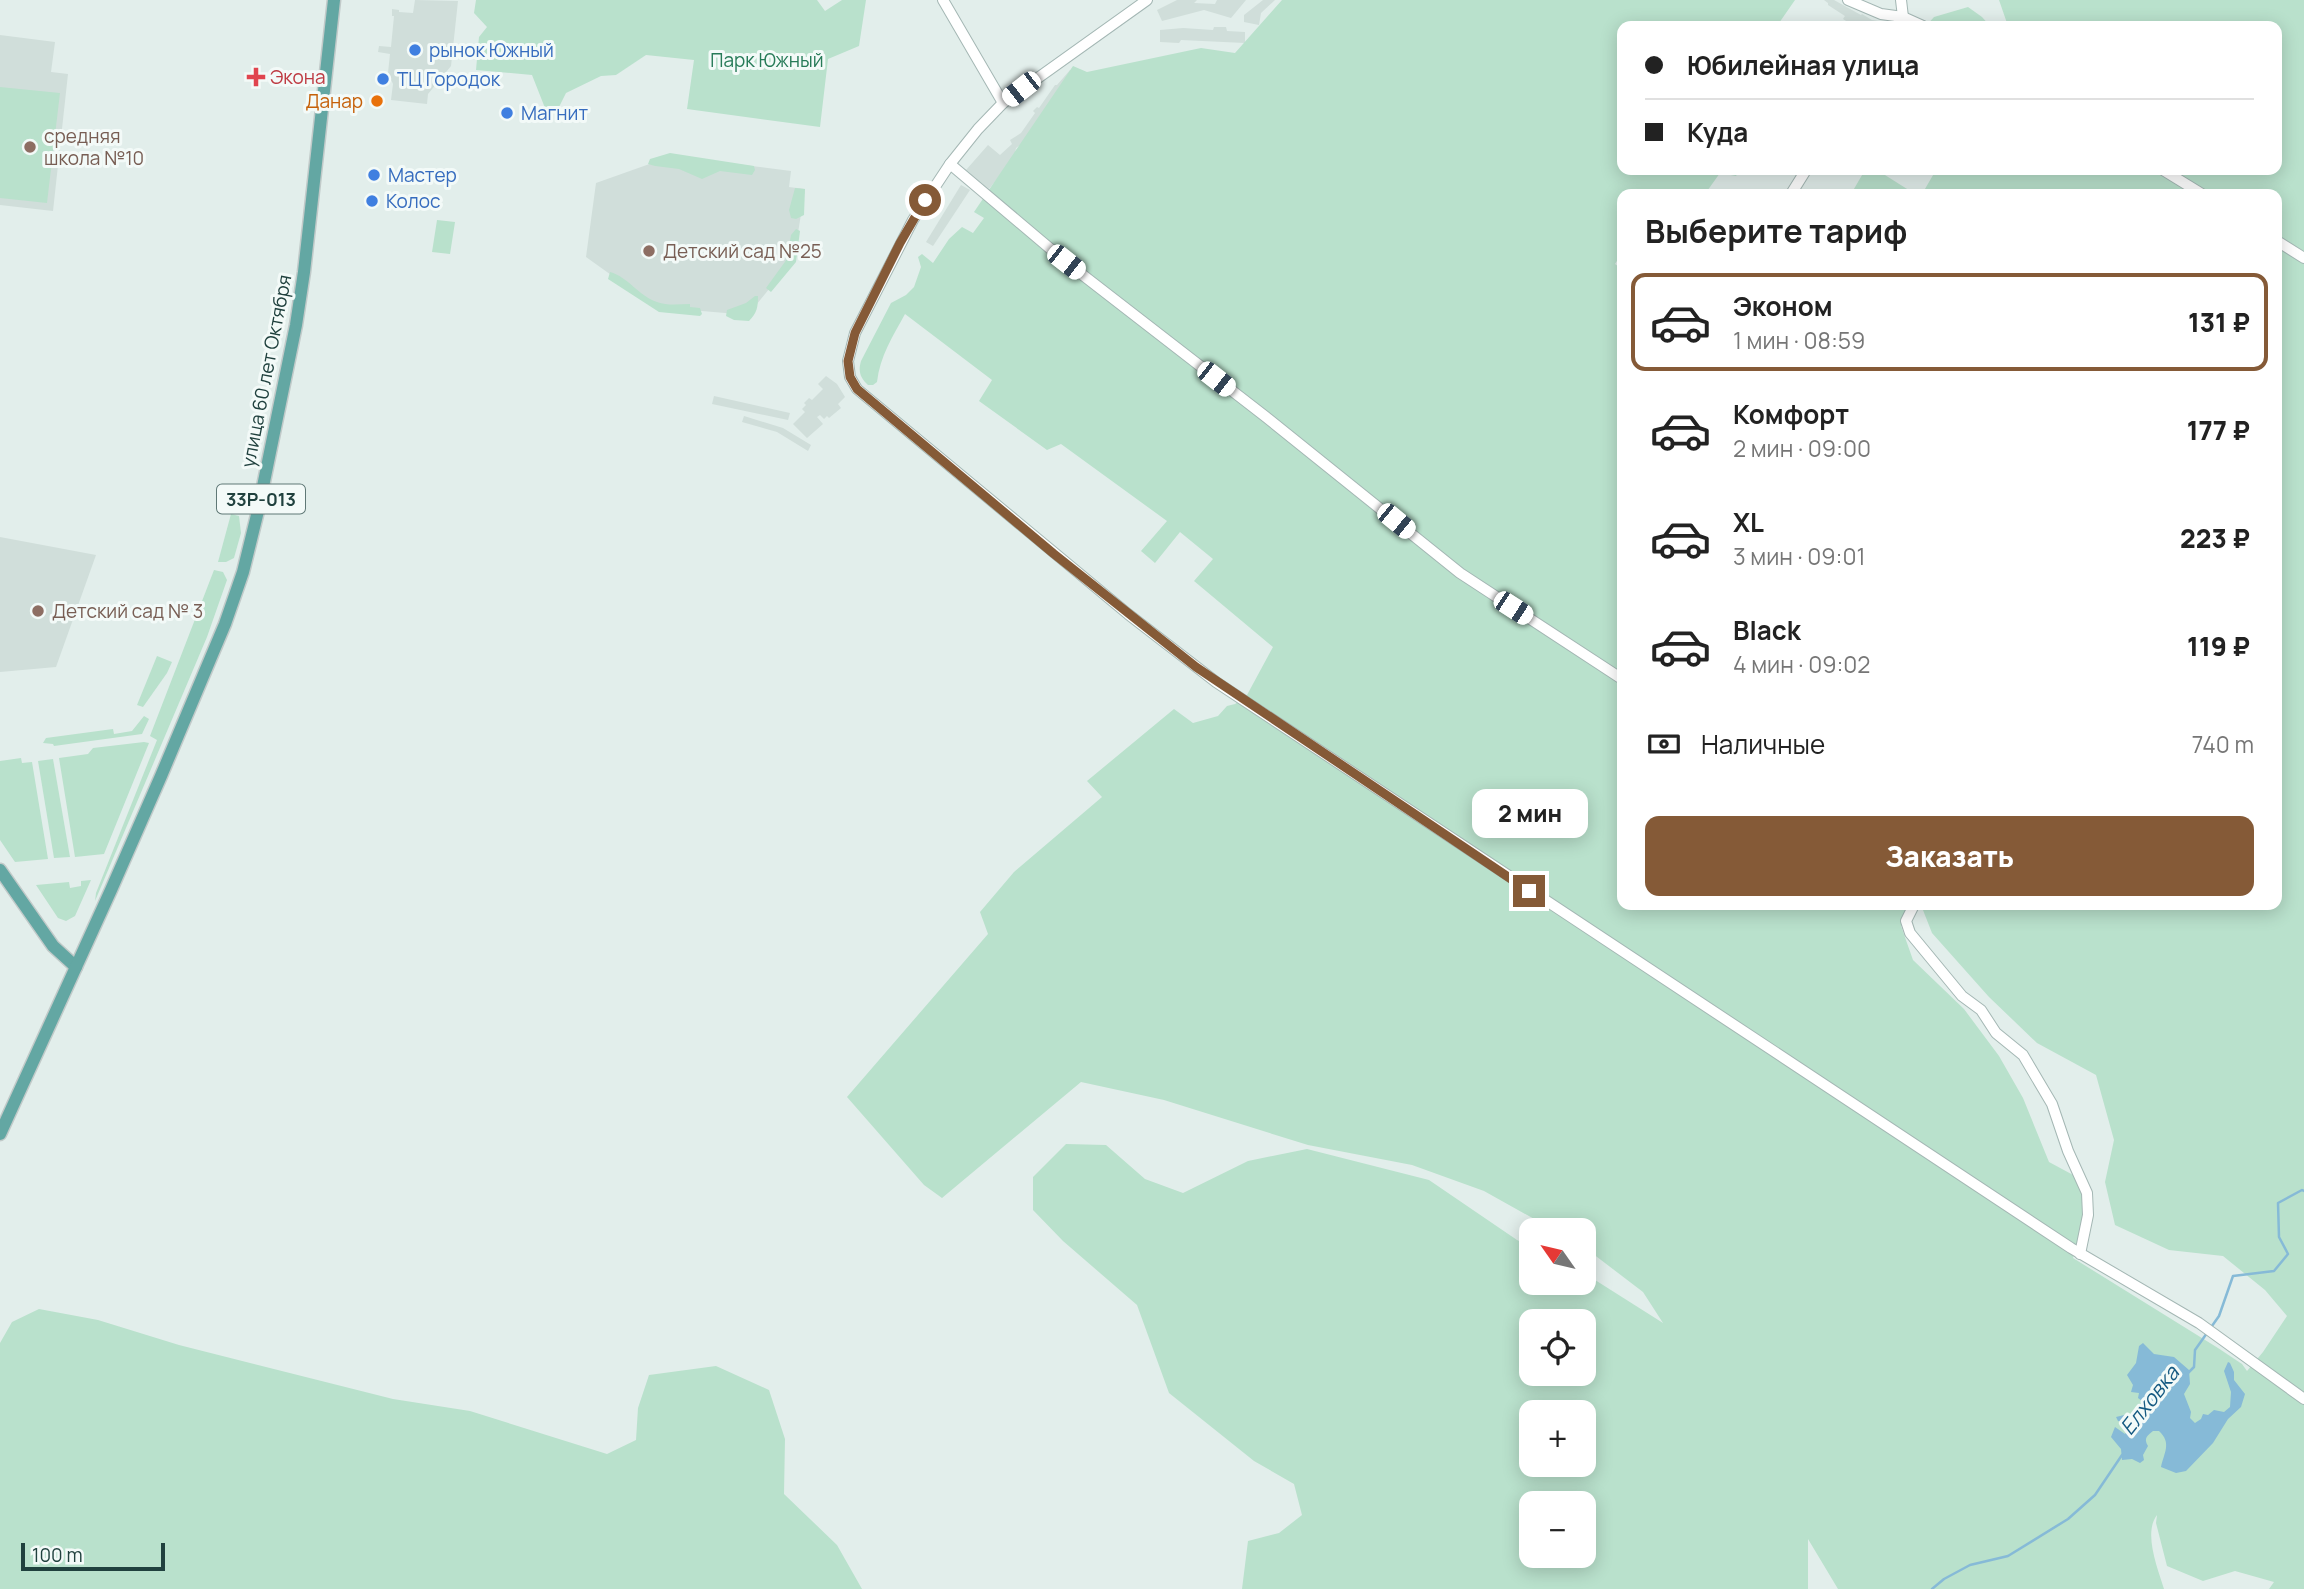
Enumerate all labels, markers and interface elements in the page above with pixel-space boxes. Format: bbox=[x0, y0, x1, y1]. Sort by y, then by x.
place label: рынок Южный bbox=[429, 37, 554, 63]
marker: рынок Южный bbox=[407, 42, 423, 58]
park label: Парк Южный bbox=[710, 47, 824, 73]
text: Юбилейная улица bbox=[1687, 47, 1919, 83]
place label: Экона bbox=[270, 64, 326, 90]
place label: ТЦ Городок bbox=[397, 66, 501, 92]
car bbox=[998, 68, 1045, 110]
marker: Экона bbox=[248, 69, 264, 85]
marker: ТЦ Городок bbox=[375, 71, 391, 87]
place label: Данар bbox=[305, 88, 363, 114]
marker: Данар bbox=[369, 93, 385, 109]
place label: Магнит bbox=[521, 100, 588, 126]
marker: Магнит bbox=[499, 105, 515, 121]
text: Куда bbox=[1687, 114, 1748, 150]
place label: средняя школа №10 bbox=[44, 123, 144, 171]
marker: средняя школа №10 bbox=[22, 139, 38, 155]
place label: Мастер bbox=[388, 162, 457, 188]
marker: Мастер bbox=[366, 167, 382, 183]
route start bbox=[909, 184, 941, 216]
place label: Колос bbox=[386, 188, 440, 214]
marker: Колос bbox=[364, 193, 380, 209]
text: Выберите тариф bbox=[1645, 209, 1907, 253]
place label: Детский сад №25 bbox=[663, 238, 822, 264]
car bbox=[1043, 241, 1090, 283]
marker: Детский сад №25 bbox=[641, 243, 657, 259]
street label: улица 60 лет Октября bbox=[235, 272, 297, 470]
text: Эконом bbox=[1733, 288, 1833, 324]
icon: car bbox=[1649, 291, 1712, 354]
text: 131 ₽ bbox=[2188, 304, 2250, 340]
text: 1 мин · 08:59 bbox=[1733, 324, 1865, 356]
car bbox=[1193, 358, 1240, 400]
text: Комфорт bbox=[1733, 396, 1849, 432]
icon: car bbox=[1649, 399, 1712, 462]
text: 177 ₽ bbox=[2187, 412, 2250, 448]
text: 2 мин · 09:00 bbox=[1733, 432, 1871, 464]
road number: 33Р-013 bbox=[217, 485, 305, 514]
car bbox=[1374, 500, 1419, 542]
text: XL bbox=[1733, 504, 1764, 540]
icon: car bbox=[1649, 507, 1712, 570]
text: 223 ₽ bbox=[2180, 520, 2250, 556]
text: 3 мин · 09:01 bbox=[1733, 540, 1866, 572]
car bbox=[1490, 588, 1537, 628]
place label: Детский сад № 3 bbox=[52, 598, 203, 624]
marker: Детский сад № 3 bbox=[30, 603, 46, 619]
text: Black bbox=[1733, 612, 1801, 648]
icon: car bbox=[1649, 615, 1712, 678]
text: 119 ₽ bbox=[2187, 628, 2250, 664]
text: 4 мин · 09:02 bbox=[1733, 648, 1870, 680]
icon: cash bbox=[1645, 725, 1683, 763]
text: Наличные bbox=[1701, 726, 1825, 762]
text: 740 m bbox=[2192, 728, 2254, 760]
callout: 2 мин bbox=[1471, 790, 1587, 838]
text: 2 мин bbox=[1498, 797, 1562, 829]
button: Заказать bbox=[1645, 816, 2254, 896]
route end bbox=[1513, 875, 1545, 907]
north arrow bbox=[1519, 1218, 1596, 1295]
map controls bbox=[1519, 1218, 1596, 1568]
button: locate bbox=[1519, 1309, 1596, 1386]
water label: Елховка bbox=[2113, 1359, 2186, 1440]
button: + bbox=[1519, 1400, 1596, 1477]
button: − bbox=[1519, 1491, 1596, 1568]
scale bar bbox=[21, 1540, 164, 1572]
text: 100 m bbox=[32, 1542, 83, 1568]

